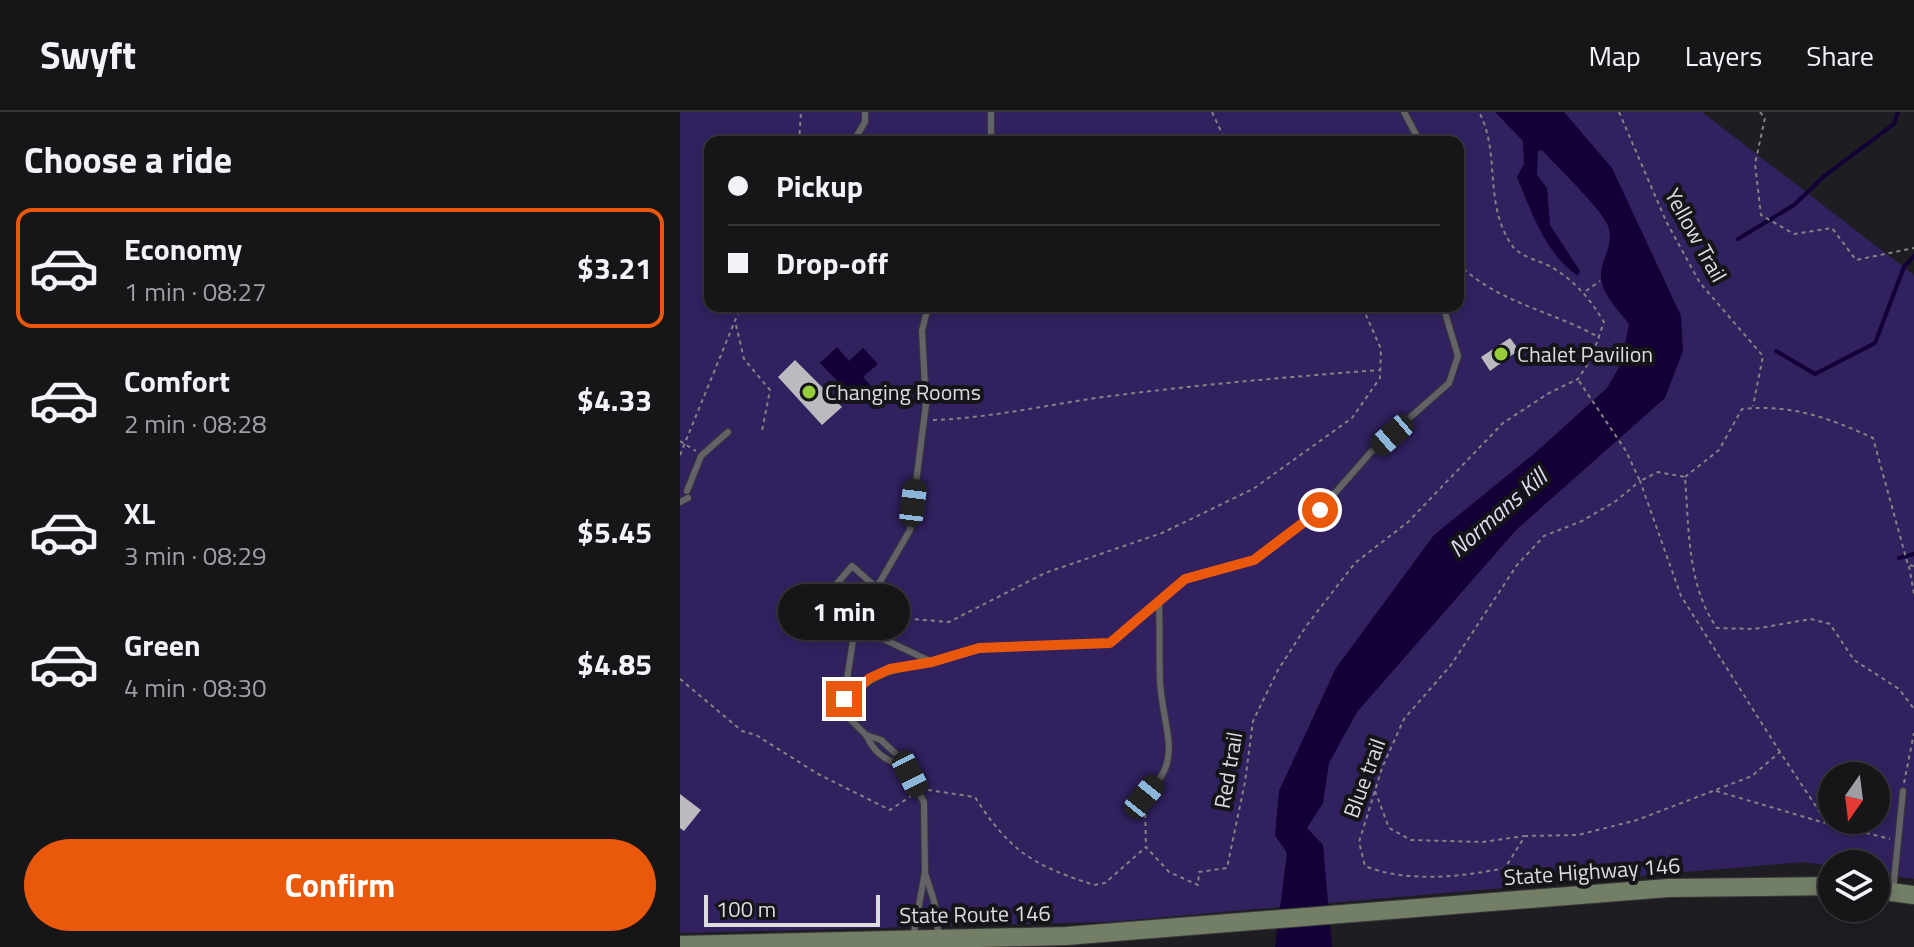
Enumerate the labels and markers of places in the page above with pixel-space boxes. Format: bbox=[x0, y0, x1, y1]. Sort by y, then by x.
place label: Chalet Pavilion bbox=[1517, 337, 1653, 371]
marker: Chalet Pavilion bbox=[1492, 345, 1510, 363]
place label: Changing Rooms bbox=[825, 375, 981, 409]
marker: Changing Rooms bbox=[800, 383, 818, 401]

